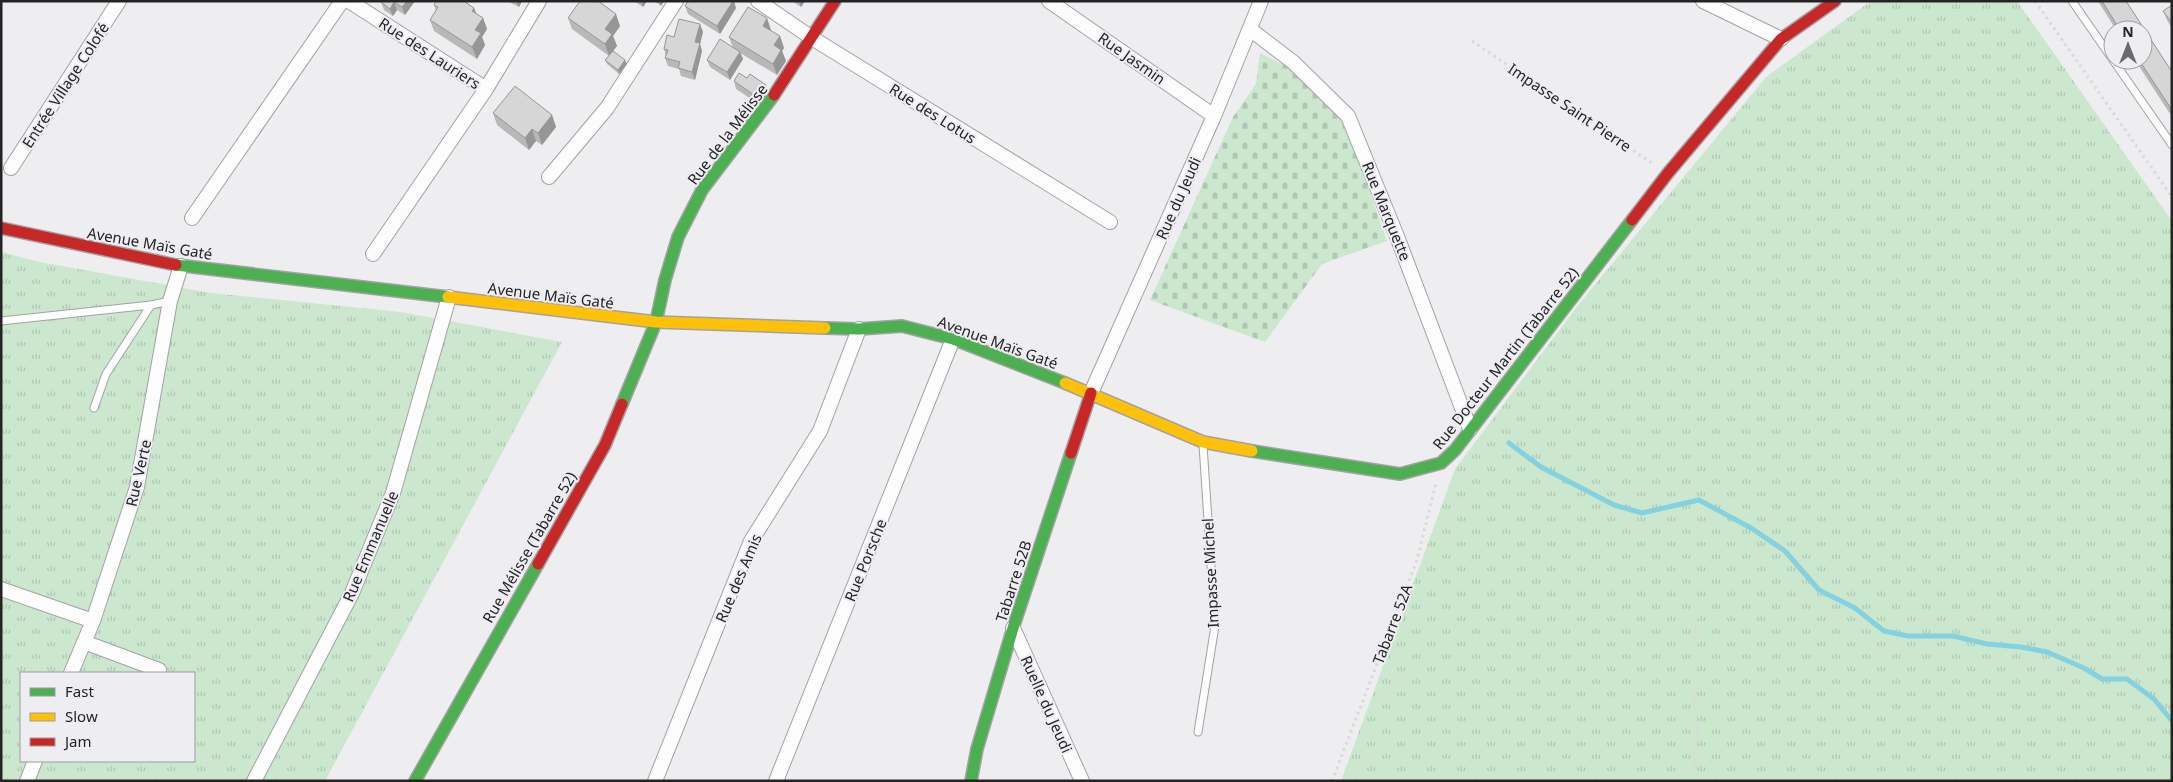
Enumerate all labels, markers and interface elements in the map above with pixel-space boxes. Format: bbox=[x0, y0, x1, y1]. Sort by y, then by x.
street label: Rue des Lauriers bbox=[375, 13, 485, 93]
street label: Entrée Village Colofé bbox=[17, 19, 113, 151]
north arrow bbox=[2103, 20, 2153, 70]
text: N bbox=[2122, 22, 2134, 41]
street label: Rue Jasmin bbox=[1094, 27, 1170, 89]
street label: Impasse Saint Pierre bbox=[1504, 58, 1636, 156]
street label: Rue des Lotus bbox=[886, 78, 980, 148]
street label: Rue de la Mélisse bbox=[682, 80, 772, 188]
street label: Rue du Jeudi bbox=[1151, 154, 1205, 242]
street label: Rue Marquette bbox=[1358, 159, 1416, 263]
street label: Avenue Maïs Gaté bbox=[86, 222, 214, 264]
street label: Rue Docteur Martin (Tabarre 52) bbox=[1428, 263, 1582, 453]
street label: Avenue Maïs Gaté bbox=[487, 277, 615, 313]
street label: Avenue Maïs Gaté bbox=[935, 311, 1061, 373]
street label: Rue Verte bbox=[121, 438, 155, 508]
street label: Rue Mélisse (Tabarre 52) bbox=[478, 468, 580, 626]
street label: Rue Emmanuelle bbox=[338, 487, 402, 605]
street label: Rue Porsche bbox=[839, 516, 891, 604]
street label: Impasse Michel bbox=[1197, 518, 1223, 628]
street label: Rue des Amis bbox=[710, 531, 766, 625]
street label: Tabarre 52B bbox=[990, 538, 1036, 624]
street label: Tabarre 52A bbox=[1368, 581, 1417, 667]
street label: Ruelle du Jeudi bbox=[1017, 652, 1077, 756]
legend bbox=[20, 672, 195, 762]
text: Fast bbox=[65, 681, 94, 701]
text: Slow bbox=[65, 706, 98, 726]
text: Jam bbox=[63, 731, 92, 751]

